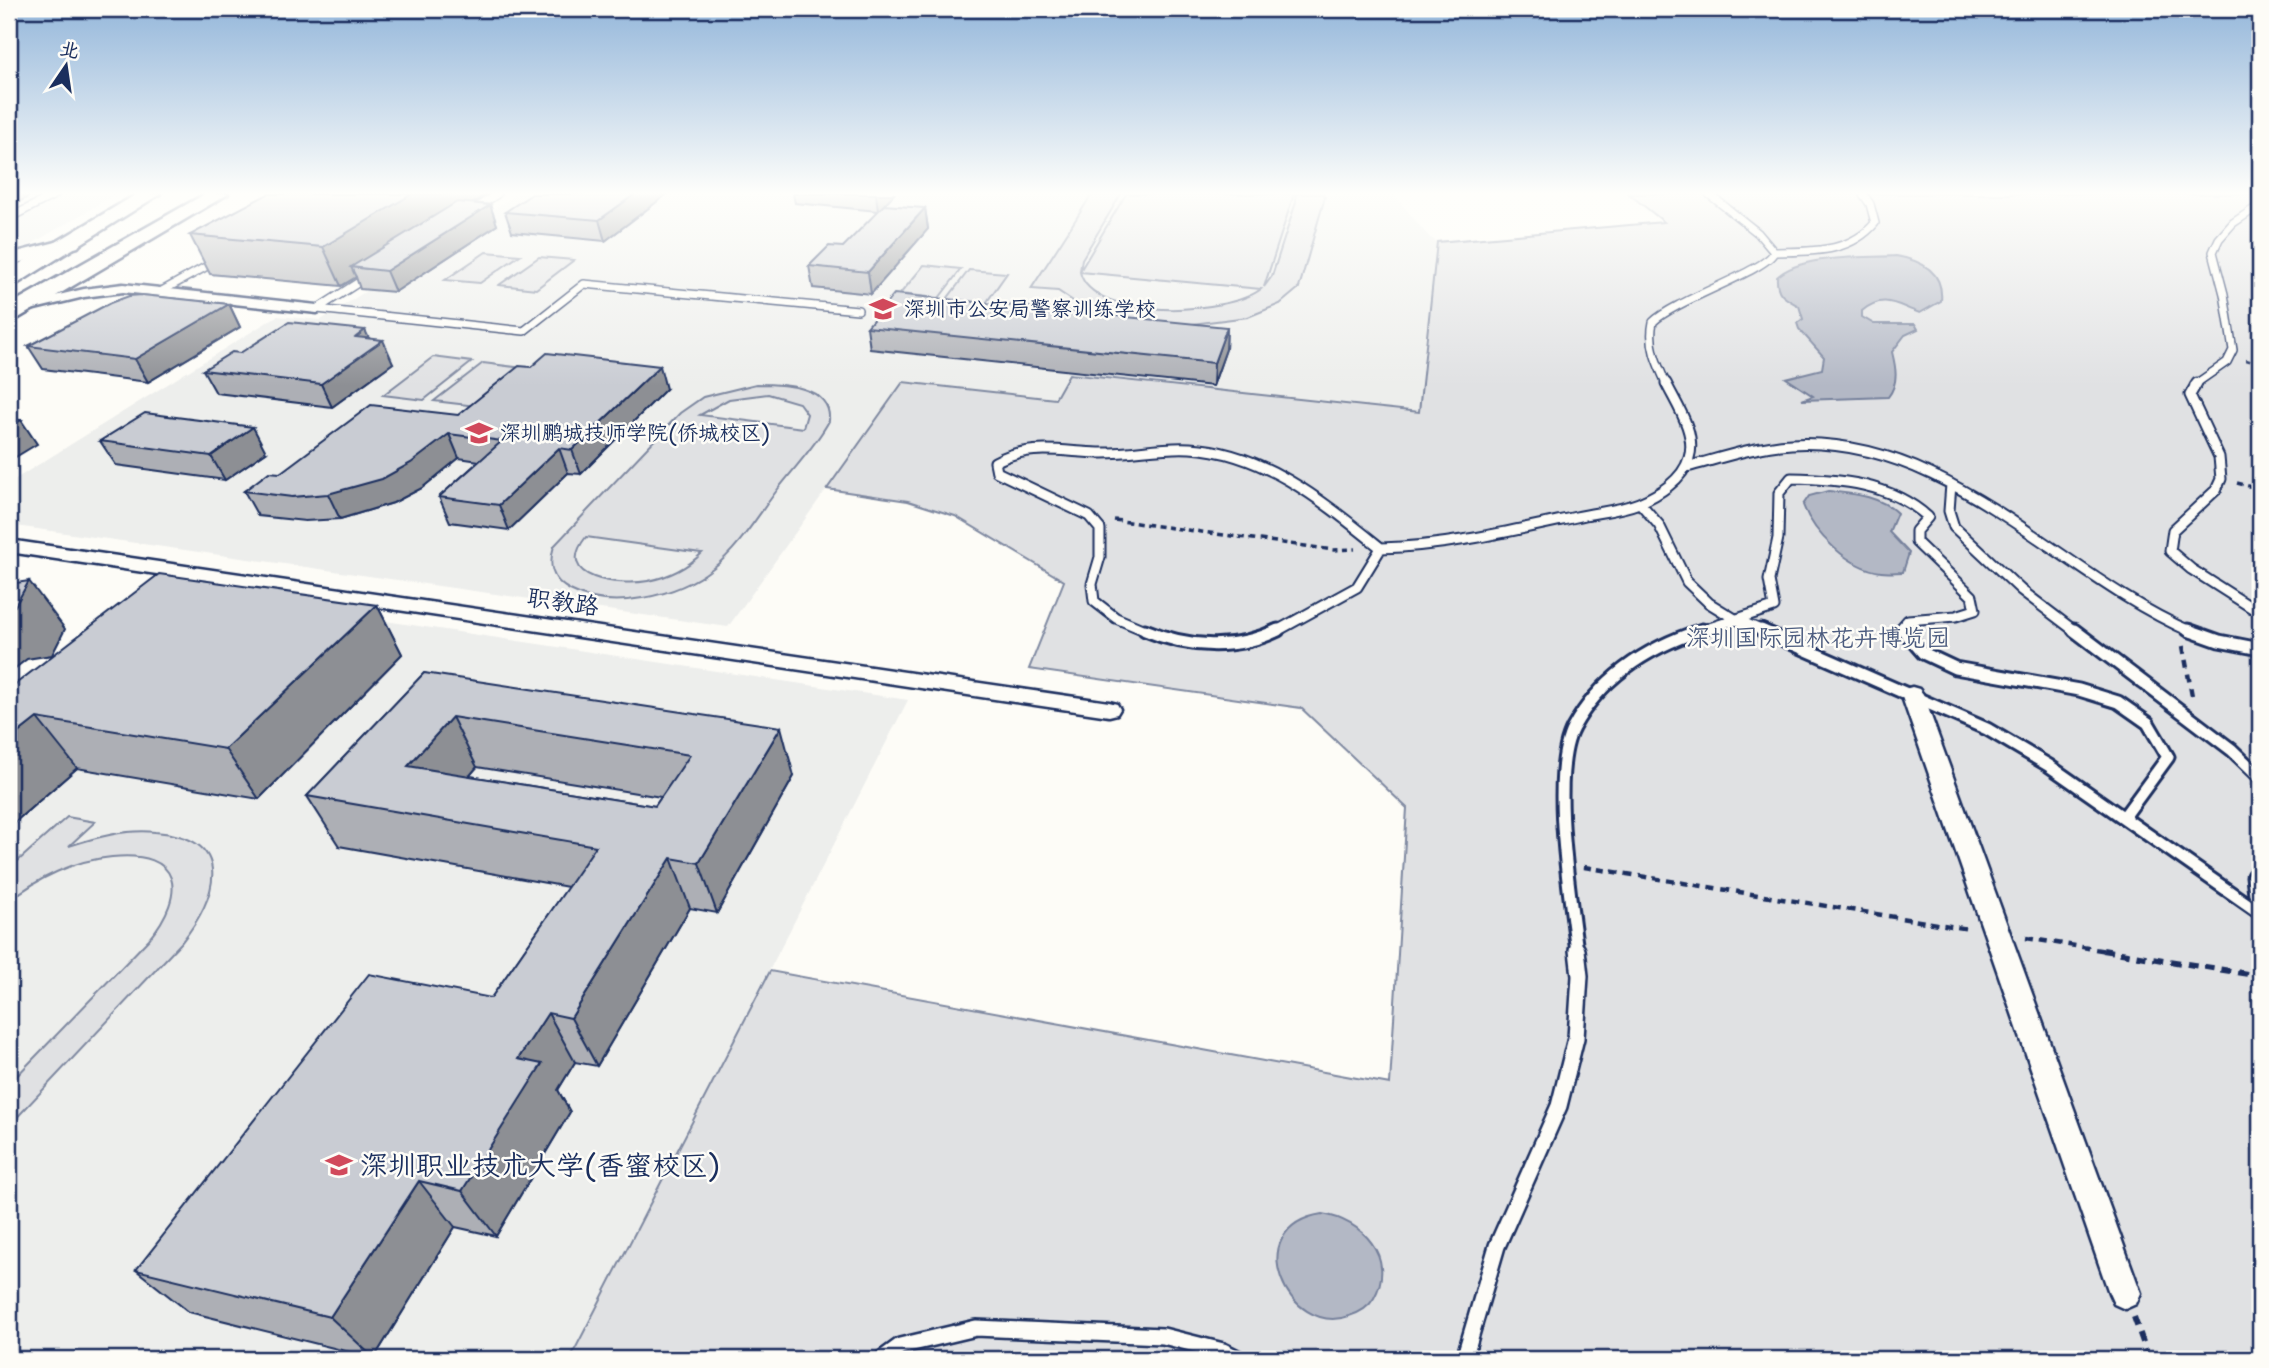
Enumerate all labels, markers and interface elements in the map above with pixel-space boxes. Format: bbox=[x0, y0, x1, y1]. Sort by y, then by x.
north arrow bbox=[32, 32, 102, 102]
text: 北 bbox=[58, 36, 82, 64]
school or university icon: 深圳市公安局警察训练学校 bbox=[868, 294, 898, 324]
place label: 深圳市公安局警察训练学校 bbox=[904, 295, 1156, 323]
school or university icon: 深圳鹏城技师学院(侨城校区) bbox=[464, 418, 494, 448]
place label: 深圳鹏城技师学院(侨城校区) bbox=[500, 419, 770, 447]
street label: 职教路 bbox=[525, 581, 601, 623]
park label: 深圳国际园林花卉博览园 bbox=[1686, 622, 1950, 654]
place label: 深圳职业技术大学(香蜜校区) bbox=[360, 1146, 720, 1184]
school or university icon: 深圳职业技术大学(香蜜校区) bbox=[324, 1150, 354, 1180]

